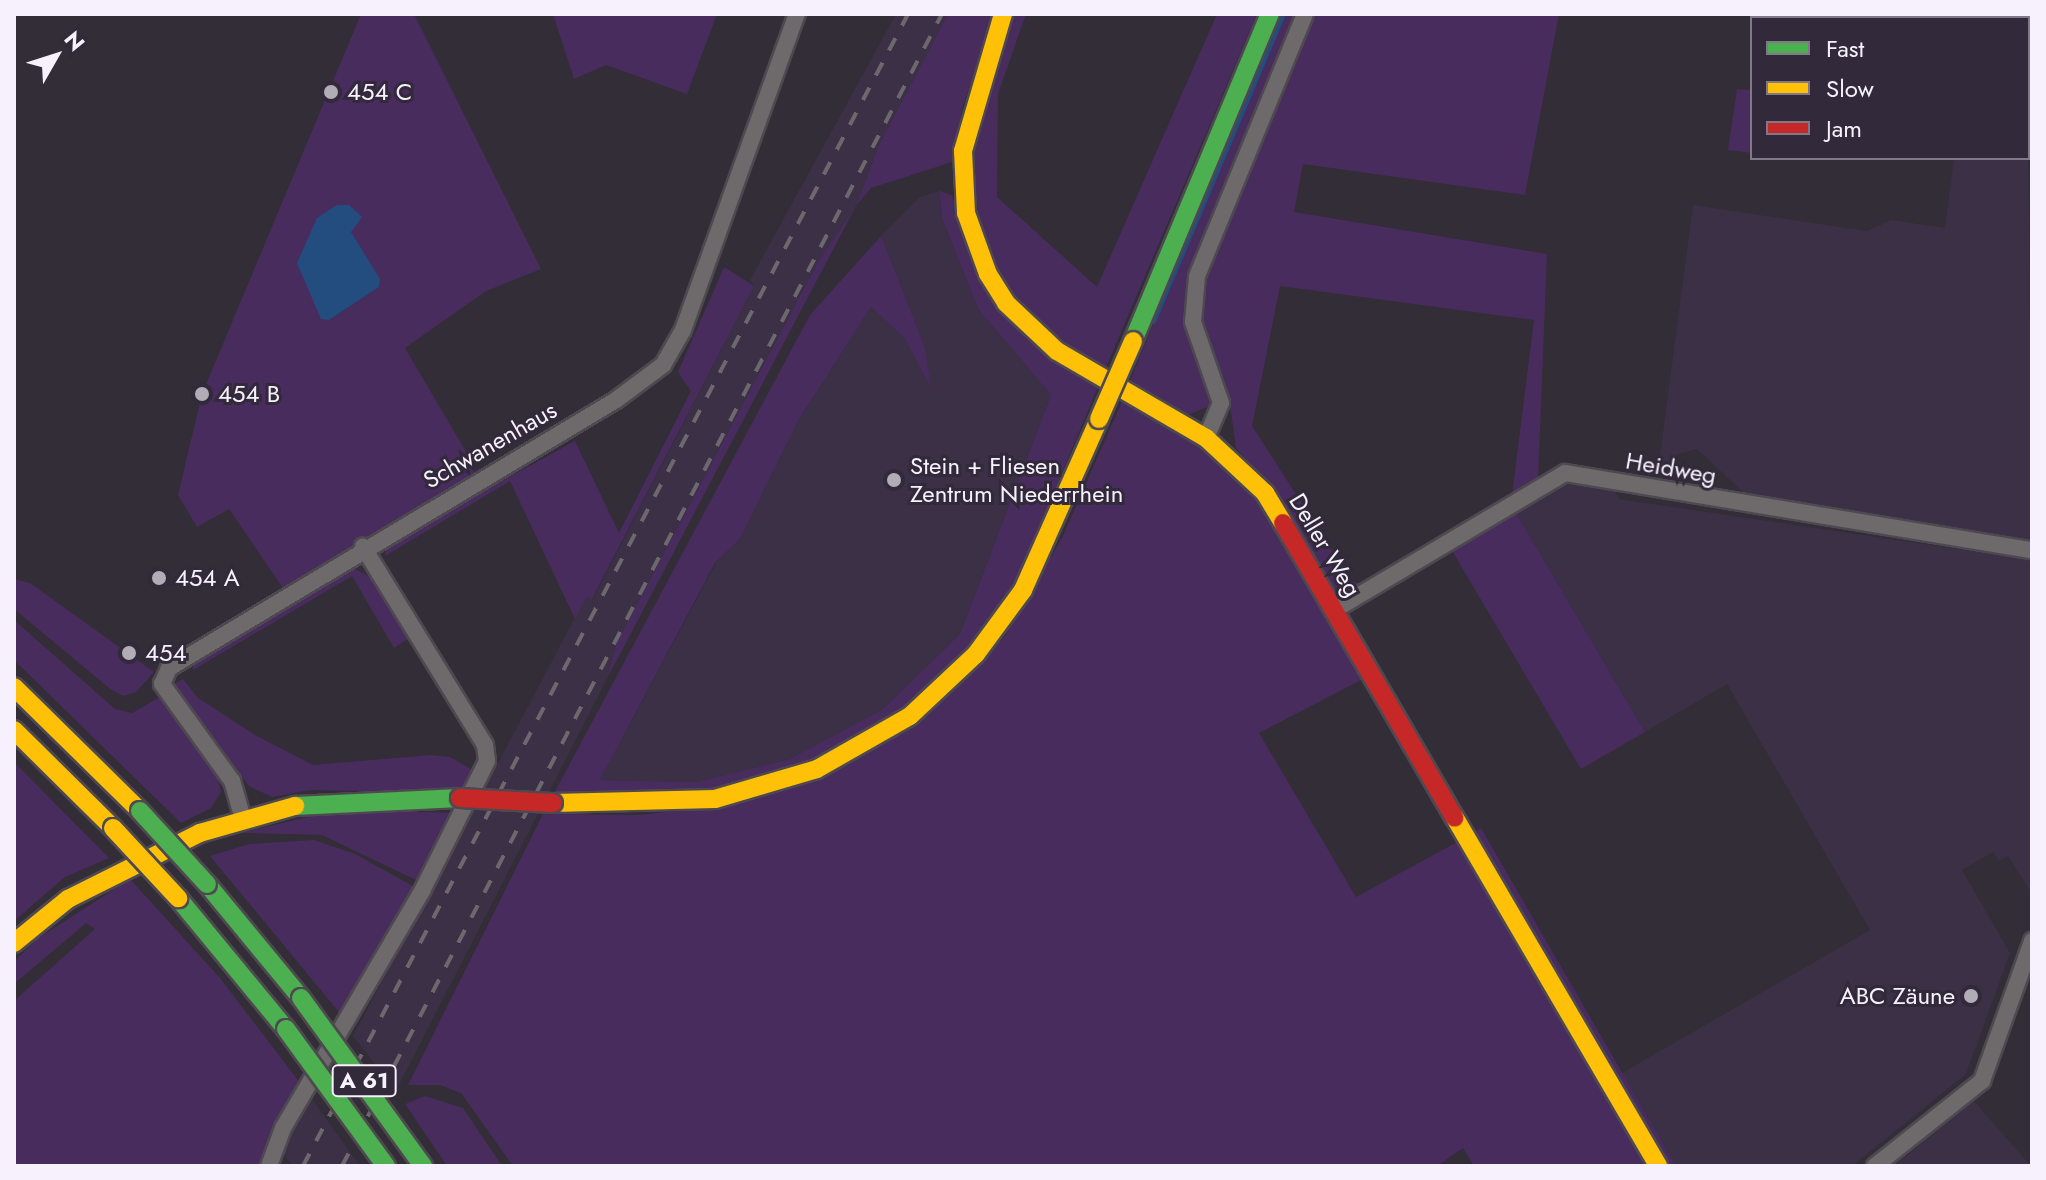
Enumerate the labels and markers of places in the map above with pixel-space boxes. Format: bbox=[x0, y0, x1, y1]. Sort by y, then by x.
place label: 454 C bbox=[347, 78, 412, 106]
marker: 454 C bbox=[322, 83, 340, 101]
place label: 454 B bbox=[218, 380, 280, 408]
marker: 454 B bbox=[193, 385, 211, 403]
place label: Stein + Fliesen Zentrum Niederrhein bbox=[910, 452, 1123, 508]
marker: Stein + Fliesen Zentrum Niederrhein bbox=[885, 471, 903, 489]
place label: 454 A bbox=[175, 564, 240, 592]
marker: 454 A bbox=[150, 569, 168, 587]
place label: 454 bbox=[145, 639, 187, 667]
marker: 454 bbox=[120, 644, 138, 662]
place label: ABC Zäune bbox=[1840, 982, 1955, 1010]
marker: ABC Zäune bbox=[1962, 987, 1980, 1005]

